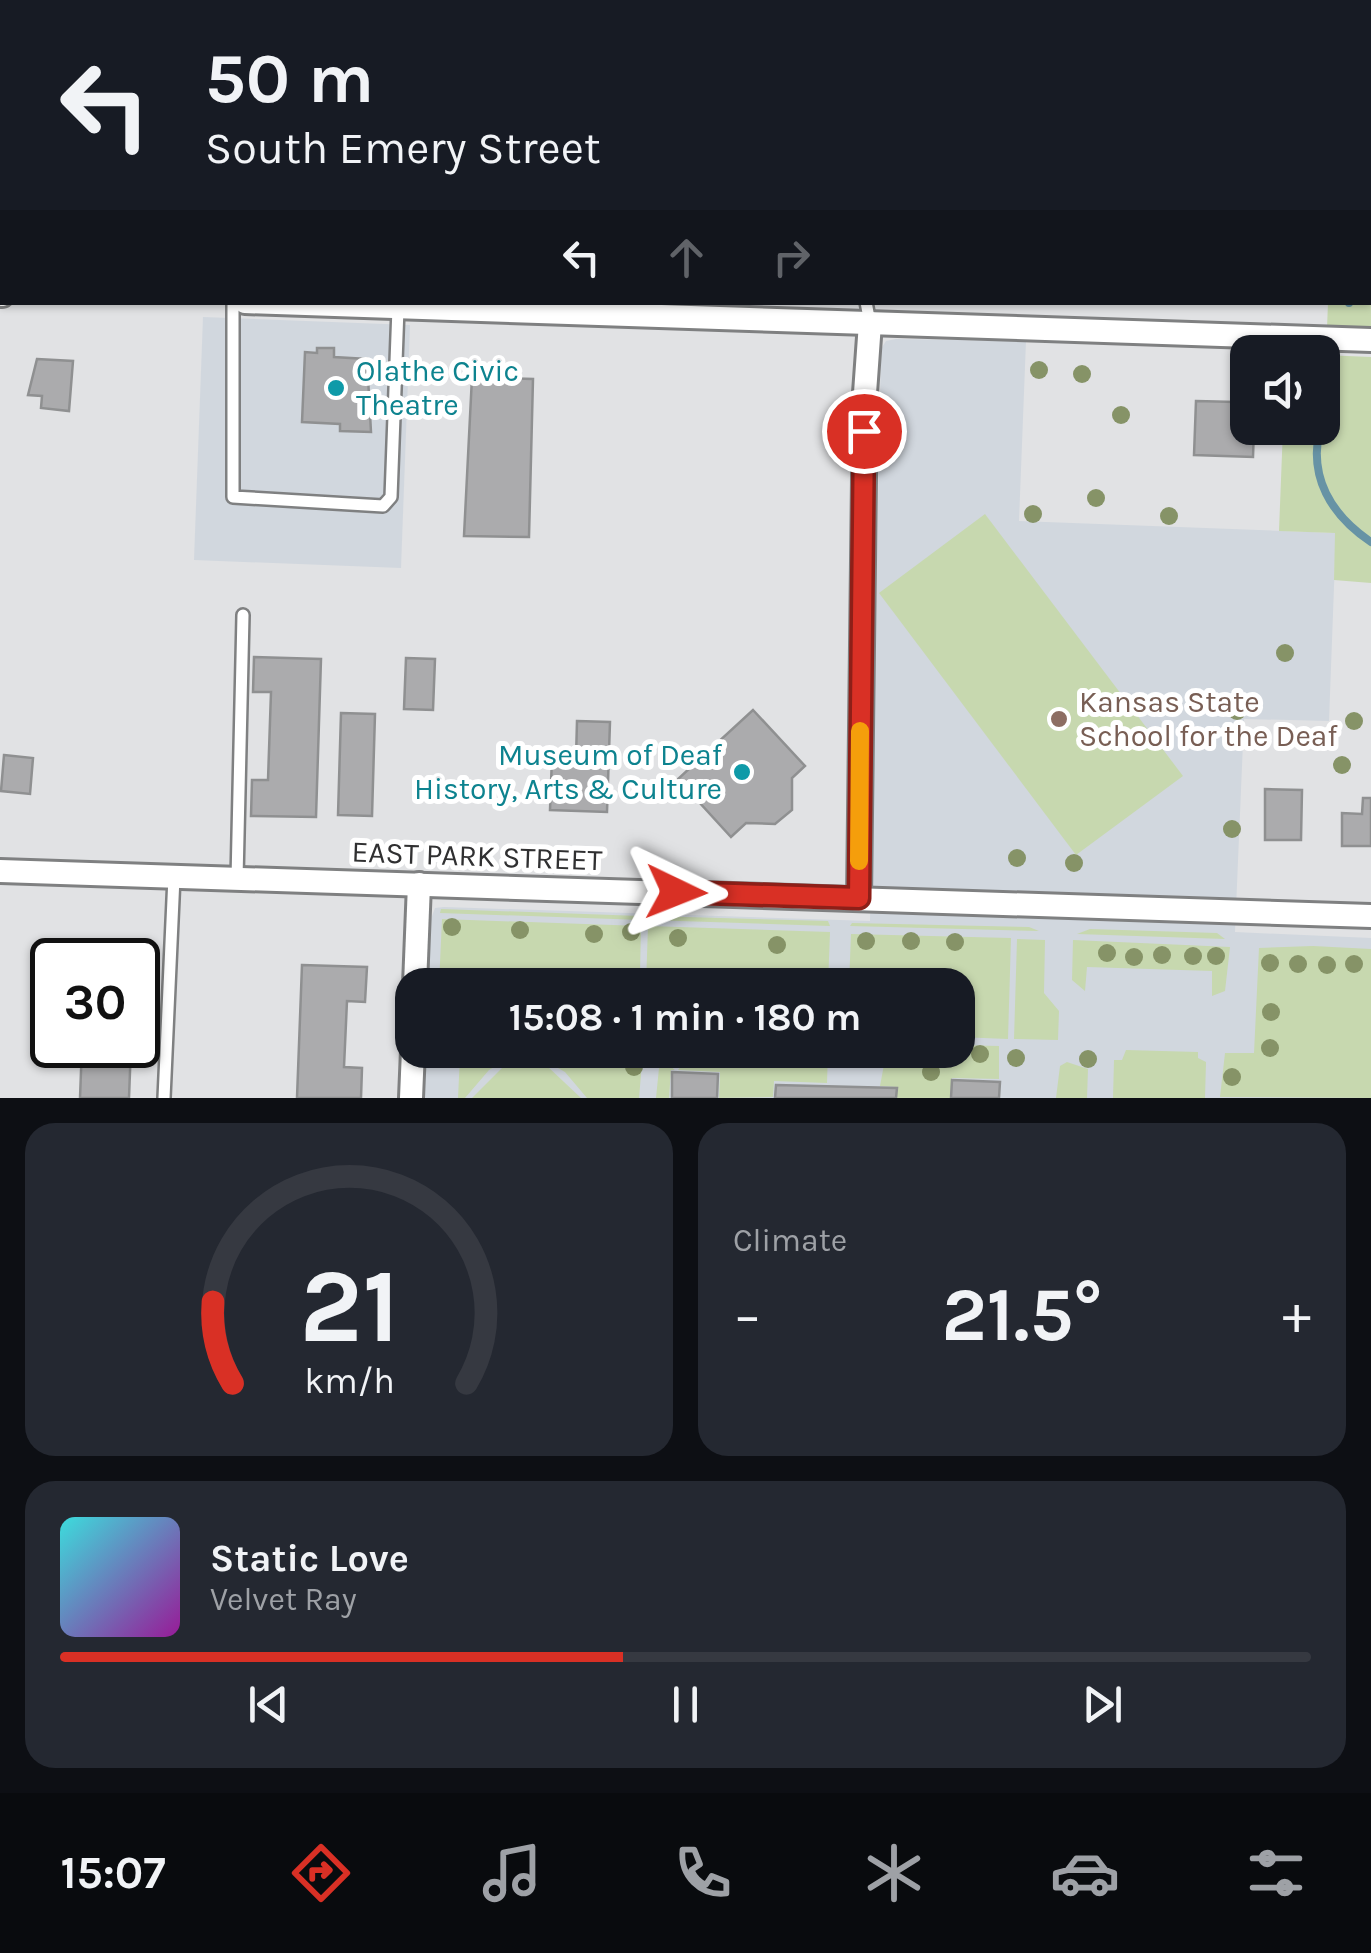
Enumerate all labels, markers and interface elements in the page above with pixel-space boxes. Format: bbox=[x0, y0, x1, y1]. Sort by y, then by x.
text: 50 m bbox=[205, 38, 374, 120]
icon: left bbox=[40, 40, 170, 170]
text: South Emery Street bbox=[205, 122, 601, 174]
icon: left bbox=[554, 230, 609, 285]
icon: ahead bbox=[659, 230, 714, 285]
icon: right bbox=[764, 230, 819, 285]
map controls bbox=[1230, 335, 1340, 445]
button: sound bbox=[1230, 335, 1340, 445]
place label: Olathe Civic Theatre bbox=[356, 353, 519, 423]
marker: Olathe Civic Theatre bbox=[325, 377, 347, 399]
pin bbox=[822, 389, 907, 474]
icon: arrive bbox=[837, 404, 892, 459]
place label: Kansas State School for the Deaf bbox=[1079, 684, 1338, 754]
marker: Kansas State School for the Deaf bbox=[1048, 708, 1070, 730]
place label: Museum of Deaf History, Arts & Culture bbox=[414, 737, 723, 807]
marker: Museum of Deaf History, Arts & Culture bbox=[731, 761, 753, 783]
street label: EAST PARK STREET bbox=[351, 834, 603, 878]
position arrow bbox=[624, 840, 728, 944]
speed limit sign: 30 bbox=[30, 938, 160, 1068]
text: 15:08 · 1 min · 180 m bbox=[509, 995, 861, 1040]
text: Climate bbox=[733, 1222, 847, 1259]
text: 21 bbox=[299, 1246, 399, 1367]
text: 21.5° bbox=[941, 1271, 1103, 1359]
text: − bbox=[733, 1283, 762, 1347]
text: + bbox=[1282, 1283, 1311, 1347]
text: km/h bbox=[304, 1360, 394, 1402]
text: Static Love bbox=[210, 1536, 409, 1581]
text: Velvet Ray bbox=[210, 1581, 357, 1618]
icon: previous bbox=[241, 1677, 296, 1732]
icon: pause bbox=[658, 1677, 713, 1732]
icon: next bbox=[1075, 1677, 1130, 1732]
icon: directions bbox=[286, 1838, 356, 1908]
icon: music bbox=[477, 1838, 547, 1908]
icon: phone bbox=[668, 1838, 738, 1908]
icon: climate bbox=[859, 1838, 929, 1908]
icon: car bbox=[1050, 1838, 1120, 1908]
icon: filters bbox=[1241, 1838, 1311, 1908]
text: 15:07 bbox=[60, 1847, 166, 1899]

